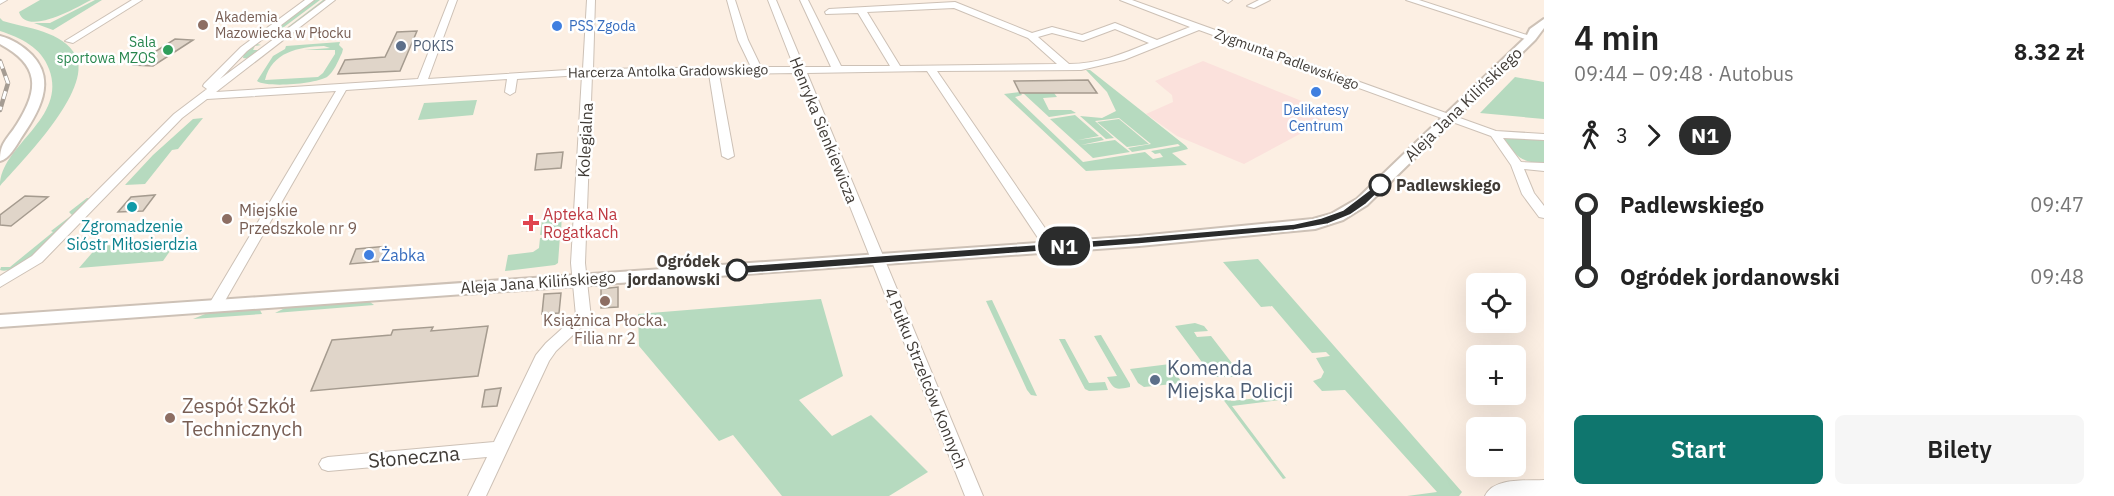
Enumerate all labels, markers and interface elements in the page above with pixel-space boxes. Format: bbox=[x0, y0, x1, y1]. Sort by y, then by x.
place label: Akademia Mazowiecka w Płocku bbox=[215, 8, 352, 42]
text: 4 min bbox=[1574, 16, 1659, 59]
place label: PSS Zgoda bbox=[569, 17, 636, 35]
marker: Akademia Mazowiecka w Płocku bbox=[196, 18, 210, 32]
marker: PSS Zgoda bbox=[550, 19, 564, 33]
street label: Zygmunta Padlewskiego bbox=[1212, 24, 1362, 94]
place label: Sala sportowa MZOS bbox=[57, 33, 157, 67]
place label: POKIS bbox=[413, 37, 454, 55]
text: 8.32 zł bbox=[2014, 37, 2084, 66]
marker: POKIS bbox=[394, 39, 408, 53]
marker: Sala sportowa MZOS bbox=[161, 43, 175, 57]
street label: Aleja Jana Kilińskiego bbox=[1400, 43, 1526, 165]
street label: Henryka Sienkiewicza bbox=[785, 54, 863, 207]
street label: Harcerza Antolka Gradowskiego bbox=[568, 60, 769, 82]
text: 09:44 – 09:48 · Autobus bbox=[1574, 60, 1794, 87]
marker: Delikatesy Centrum bbox=[1309, 85, 1323, 99]
place label: Delikatesy Centrum bbox=[1283, 101, 1349, 135]
street label: Kolegialna bbox=[573, 102, 597, 178]
icon: walk bbox=[1574, 119, 1607, 152]
icon: forward bbox=[1637, 119, 1670, 152]
text: N1 bbox=[1691, 121, 1719, 149]
text: 3 bbox=[1616, 122, 1628, 149]
marker: Padlewskiego bbox=[1369, 174, 1391, 196]
place label: Padlewskiego bbox=[1396, 175, 1501, 195]
text: Padlewskiego bbox=[1620, 190, 1764, 219]
text: 09:47 bbox=[2030, 191, 2084, 218]
marker: Zgromadzenie Sióstr Miłosierdzia bbox=[125, 200, 139, 214]
place label: Miejskie Przedszkole nr 9 bbox=[239, 200, 357, 238]
place label: Apteka Na Rogatkach bbox=[543, 204, 619, 242]
marker: Miejskie Przedszkole nr 9 bbox=[220, 212, 234, 226]
place label: Zgromadzenie Sióstr Miłosierdzia bbox=[66, 216, 198, 254]
marker: Apteka Na Rogatkach bbox=[524, 216, 538, 230]
line badge: N1 bbox=[1037, 226, 1091, 266]
text: N1 bbox=[1050, 232, 1078, 260]
place label: Żabka bbox=[381, 245, 425, 265]
marker: Żabka bbox=[362, 248, 376, 262]
place label: Ogródek jordanowski bbox=[627, 251, 721, 289]
marker: Ogródek jordanowski bbox=[726, 259, 748, 281]
text: Ogródek jordanowski bbox=[1620, 262, 1840, 291]
text: 09:48 bbox=[2030, 263, 2084, 290]
street label: Aleja Jana Kilińskiego bbox=[460, 267, 616, 297]
map controls bbox=[1466, 273, 1526, 477]
button: locate bbox=[1466, 273, 1526, 333]
street label: 4 Pułku Strzelców Konnych bbox=[880, 284, 972, 472]
marker: Książnica Płocka. Filia nr 2 bbox=[598, 294, 612, 308]
place label: Książnica Płocka. Filia nr 2 bbox=[543, 310, 667, 348]
button: + bbox=[1466, 345, 1526, 405]
place label: Komenda Miejska Policji bbox=[1167, 354, 1293, 404]
marker: Komenda Miejska Policji bbox=[1148, 373, 1162, 387]
place label: Zespół Szkół Technicznych bbox=[182, 392, 303, 442]
marker: Zespół Szkół Technicznych bbox=[163, 411, 177, 425]
button: Start bbox=[1574, 415, 1823, 484]
button: Bilety bbox=[1835, 415, 2084, 484]
button: − bbox=[1466, 417, 1526, 477]
street label: Słoneczna bbox=[367, 439, 461, 474]

